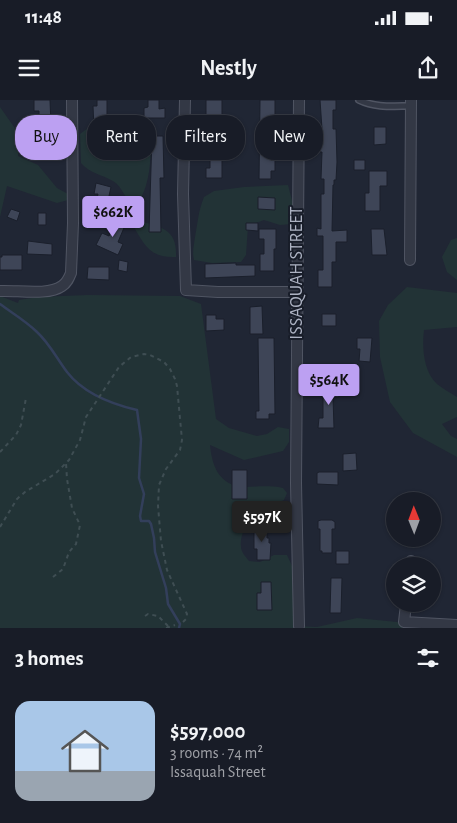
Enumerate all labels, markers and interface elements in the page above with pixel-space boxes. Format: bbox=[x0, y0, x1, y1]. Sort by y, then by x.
text: 11:48 bbox=[25, 8, 62, 27]
icon: menu bbox=[15, 54, 43, 82]
icon: share bbox=[414, 54, 442, 82]
text: Nestly bbox=[200, 57, 257, 79]
chip: Buy bbox=[15, 115, 77, 160]
chip: Rent bbox=[87, 115, 156, 160]
chip: Filters bbox=[166, 115, 245, 160]
chip: New bbox=[255, 115, 323, 160]
pin: $662K bbox=[78, 196, 148, 238]
text: $662K bbox=[93, 204, 133, 220]
street label: ISSAQUAH STREET bbox=[288, 206, 306, 340]
pin: $564K bbox=[294, 364, 364, 406]
text: $564K bbox=[309, 372, 349, 388]
north arrow bbox=[386, 492, 441, 548]
map controls bbox=[386, 492, 441, 612]
pin: $597K bbox=[227, 500, 297, 543]
text: $597K bbox=[243, 509, 281, 525]
button: layers bbox=[386, 557, 441, 612]
icon: filters bbox=[414, 644, 442, 672]
text: 3 homes bbox=[15, 648, 84, 669]
icon: home bbox=[55, 721, 115, 781]
text: $597,000 bbox=[170, 721, 245, 742]
text: 3 rooms · 74 m² bbox=[170, 745, 263, 761]
text: Issaquah Street bbox=[170, 764, 266, 780]

